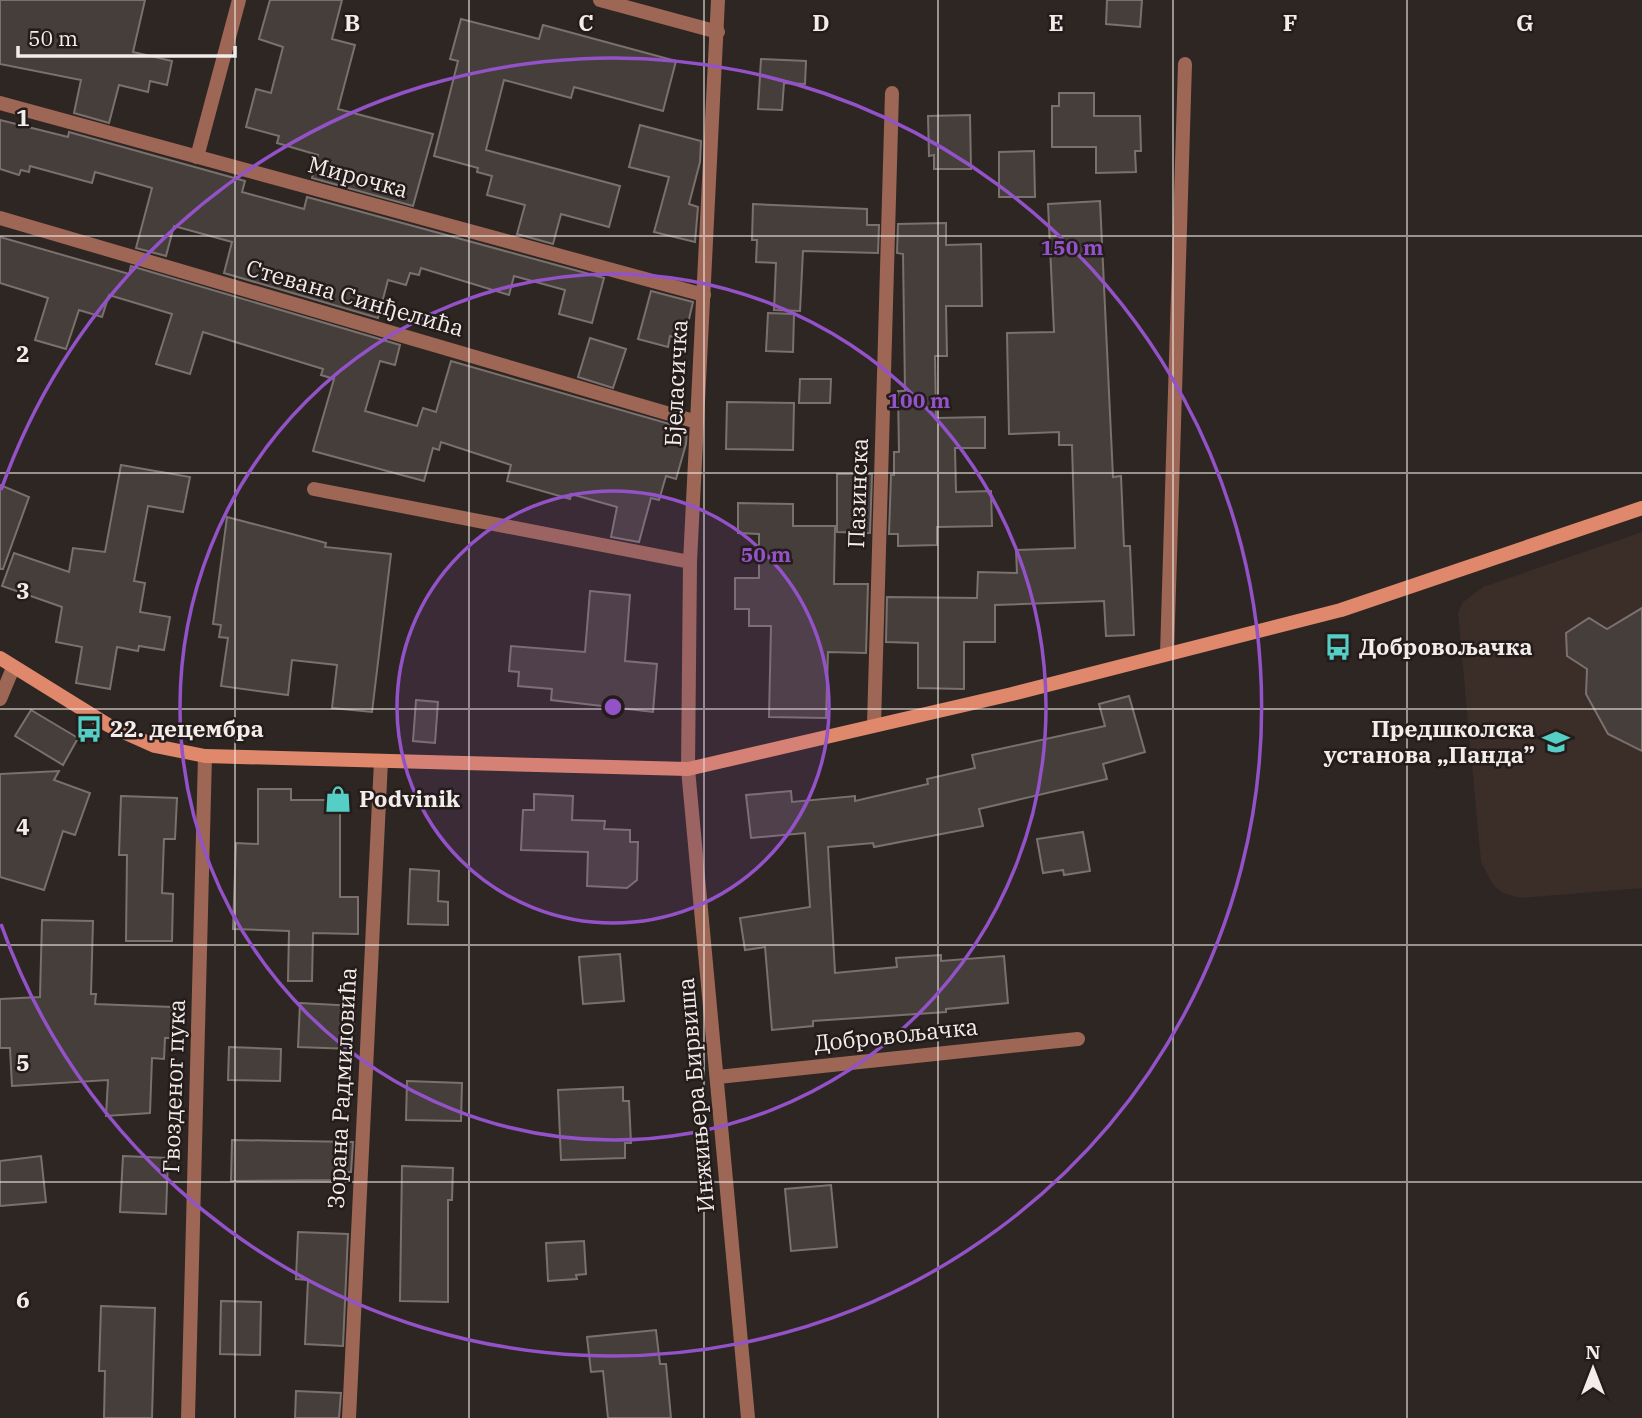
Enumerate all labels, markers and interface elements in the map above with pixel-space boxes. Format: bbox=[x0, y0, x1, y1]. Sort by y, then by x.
text: B bbox=[344, 7, 360, 37]
text: C bbox=[578, 7, 594, 37]
text: D bbox=[812, 7, 830, 37]
text: E bbox=[1048, 7, 1064, 37]
text: F bbox=[1283, 7, 1297, 37]
text: G bbox=[1516, 7, 1534, 37]
scale bar bbox=[18, 14, 234, 58]
text: 50 m bbox=[28, 24, 78, 52]
text: 1 bbox=[16, 102, 30, 132]
street label: Мирочка bbox=[305, 148, 412, 204]
text: 150 m bbox=[1040, 233, 1104, 261]
street label: Стевана Синђелића bbox=[243, 252, 468, 343]
street label: Бјеласичка bbox=[657, 319, 693, 447]
text: 2 bbox=[16, 338, 30, 368]
text: 100 m bbox=[887, 386, 951, 414]
street label: Пазинска bbox=[840, 437, 874, 549]
text: 50 m bbox=[741, 540, 791, 568]
text: 3 bbox=[16, 575, 30, 605]
place label: Добровољачка bbox=[1359, 631, 1533, 661]
bus stop icon: Добровољачка bbox=[1323, 632, 1353, 662]
centre of rings bbox=[601, 695, 625, 719]
place label: 22. децембра bbox=[110, 713, 264, 743]
place label: Предшколска установа „Панда” bbox=[1323, 713, 1535, 769]
bus stop icon: 22. децембра bbox=[74, 714, 104, 744]
school or university icon: Предшколска установа „Панда” bbox=[1541, 727, 1571, 757]
place label: Podvinik bbox=[359, 783, 461, 813]
shop icon: Podvinik bbox=[323, 784, 353, 814]
text: 4 bbox=[16, 811, 30, 841]
street label: Зорана Радмиловића bbox=[320, 966, 362, 1210]
street label: Инжињера Бирвиша bbox=[670, 977, 720, 1214]
street label: Гвозденог пука bbox=[155, 999, 191, 1173]
street label: Добровољачка bbox=[812, 1010, 979, 1058]
text: 5 bbox=[16, 1047, 30, 1077]
text: 6 bbox=[16, 1284, 30, 1314]
north arrow bbox=[1558, 1334, 1628, 1404]
text: N bbox=[1585, 1340, 1601, 1364]

